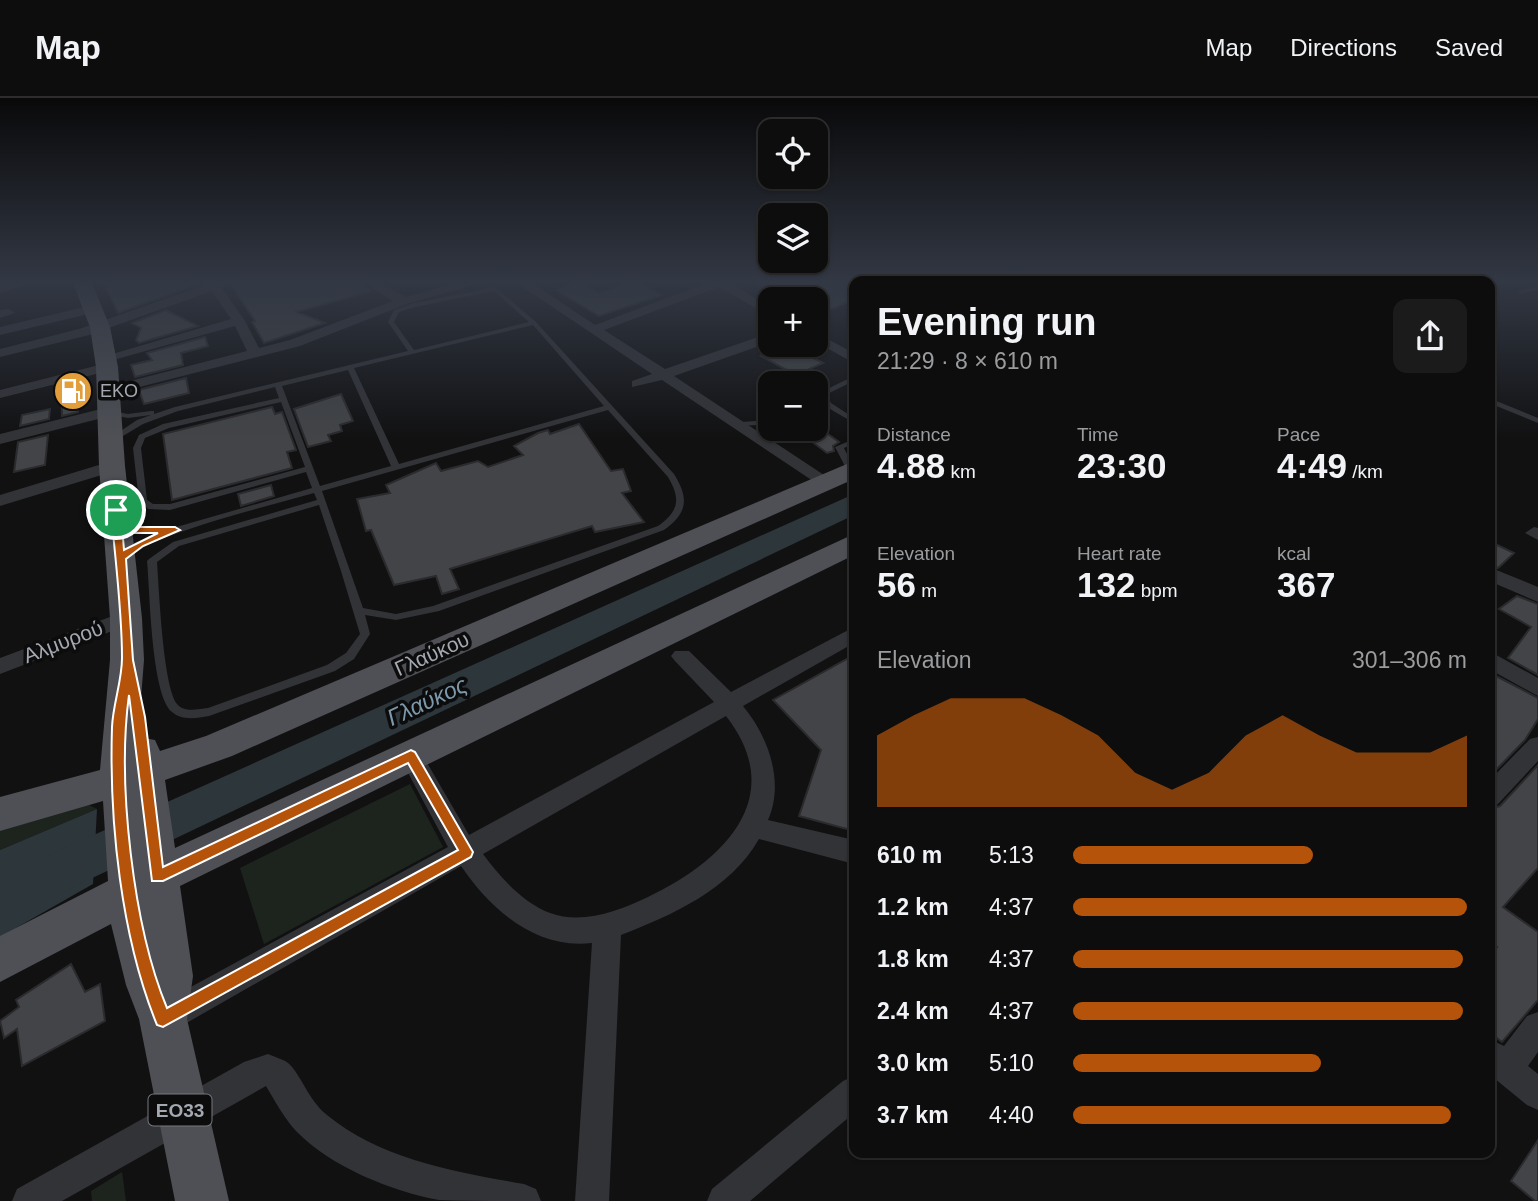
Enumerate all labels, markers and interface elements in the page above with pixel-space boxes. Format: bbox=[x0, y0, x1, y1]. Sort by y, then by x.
text: Map bbox=[35, 29, 101, 66]
text: Map bbox=[1206, 34, 1252, 61]
text: Directions bbox=[1290, 34, 1397, 61]
text: Saved bbox=[1435, 34, 1503, 61]
map controls bbox=[758, 119, 828, 441]
button: locate bbox=[758, 119, 828, 189]
button: layers bbox=[758, 203, 828, 273]
button: + bbox=[758, 287, 828, 357]
button: share bbox=[1393, 299, 1467, 373]
text: Evening run bbox=[877, 301, 1097, 343]
text: 21:29 · 8 × 610 m bbox=[877, 348, 1058, 374]
fuel station icon: EKO bbox=[52, 370, 94, 412]
button: − bbox=[758, 371, 828, 441]
place label: EKO bbox=[100, 381, 138, 401]
text: Distance bbox=[877, 424, 951, 445]
text: Time bbox=[1077, 424, 1119, 445]
text: Pace bbox=[1277, 424, 1320, 445]
text: 4.88 bbox=[877, 446, 945, 485]
text: 23:30 bbox=[1077, 446, 1167, 485]
text: 4:49 bbox=[1277, 446, 1347, 485]
text: km bbox=[945, 461, 976, 482]
text: /km bbox=[1347, 461, 1383, 482]
pin bbox=[86, 480, 146, 540]
icon: arrive bbox=[97, 491, 135, 529]
text: Elevation bbox=[877, 543, 955, 564]
text: Heart rate bbox=[1077, 543, 1161, 564]
text: kcal bbox=[1277, 543, 1311, 564]
text: 56 bbox=[877, 565, 916, 604]
text: 132 bbox=[1077, 565, 1135, 604]
text: 367 bbox=[1277, 565, 1335, 604]
text: m bbox=[916, 580, 937, 601]
text: bpm bbox=[1135, 580, 1178, 601]
street label: Αλμυρού bbox=[20, 616, 106, 667]
street label: Γλαύκου bbox=[391, 627, 472, 680]
text: Elevation bbox=[877, 647, 972, 673]
text: 301–306 m bbox=[1352, 647, 1467, 673]
water label: Γλαύκος bbox=[383, 671, 472, 731]
text: 610 m bbox=[877, 842, 942, 868]
text: 5:13 bbox=[989, 842, 1034, 868]
text: 1.2 km bbox=[877, 894, 949, 920]
text: 4:37 bbox=[989, 894, 1034, 920]
text: 1.8 km bbox=[877, 946, 949, 972]
text: 4:37 bbox=[989, 946, 1034, 972]
text: 2.4 km bbox=[877, 998, 949, 1024]
text: 4:37 bbox=[989, 998, 1034, 1024]
text: 3.0 km bbox=[877, 1050, 949, 1076]
text: 5:10 bbox=[989, 1050, 1034, 1076]
road number: ΕΟ33 bbox=[148, 1094, 212, 1126]
text: 3.7 km bbox=[877, 1102, 949, 1128]
text: 4:40 bbox=[989, 1102, 1034, 1128]

